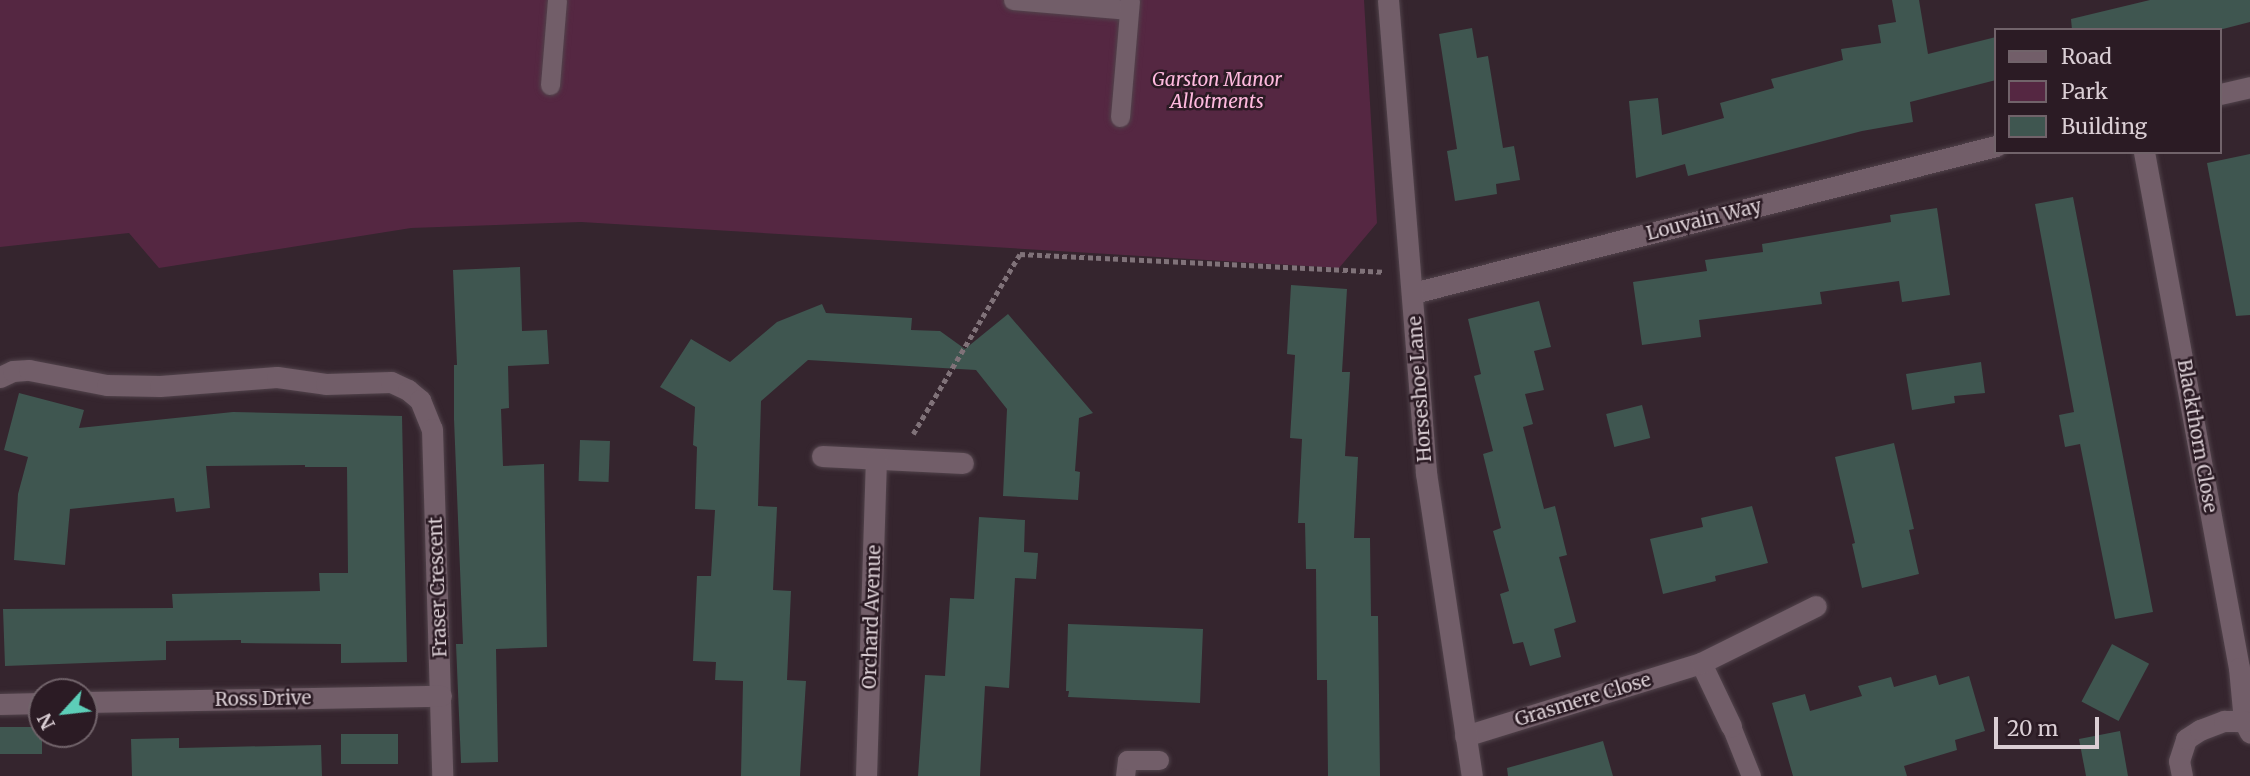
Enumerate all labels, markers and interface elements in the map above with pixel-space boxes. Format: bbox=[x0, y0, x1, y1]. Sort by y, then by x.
legend bbox=[1994, 28, 2222, 154]
text: Road bbox=[2061, 43, 2112, 70]
park label: Garston Manor Allotments bbox=[1152, 69, 1282, 113]
text: Park bbox=[2061, 78, 2108, 105]
text: Building bbox=[2061, 113, 2147, 140]
street label: Louvain Way bbox=[1644, 195, 1764, 245]
street label: Horseshoe Lane bbox=[1404, 315, 1436, 463]
street label: Blackthorn Close bbox=[2172, 358, 2222, 514]
street label: Fraser Crescent bbox=[424, 516, 452, 658]
street label: Orchard Avenue bbox=[858, 544, 886, 690]
street label: Grasmere Close bbox=[1512, 668, 1654, 732]
north arrow bbox=[28, 678, 98, 748]
street label: Ross Drive bbox=[215, 687, 311, 711]
scale bar bbox=[1998, 702, 2103, 746]
text: N bbox=[32, 709, 60, 734]
text: 20 m bbox=[2007, 715, 2058, 742]

